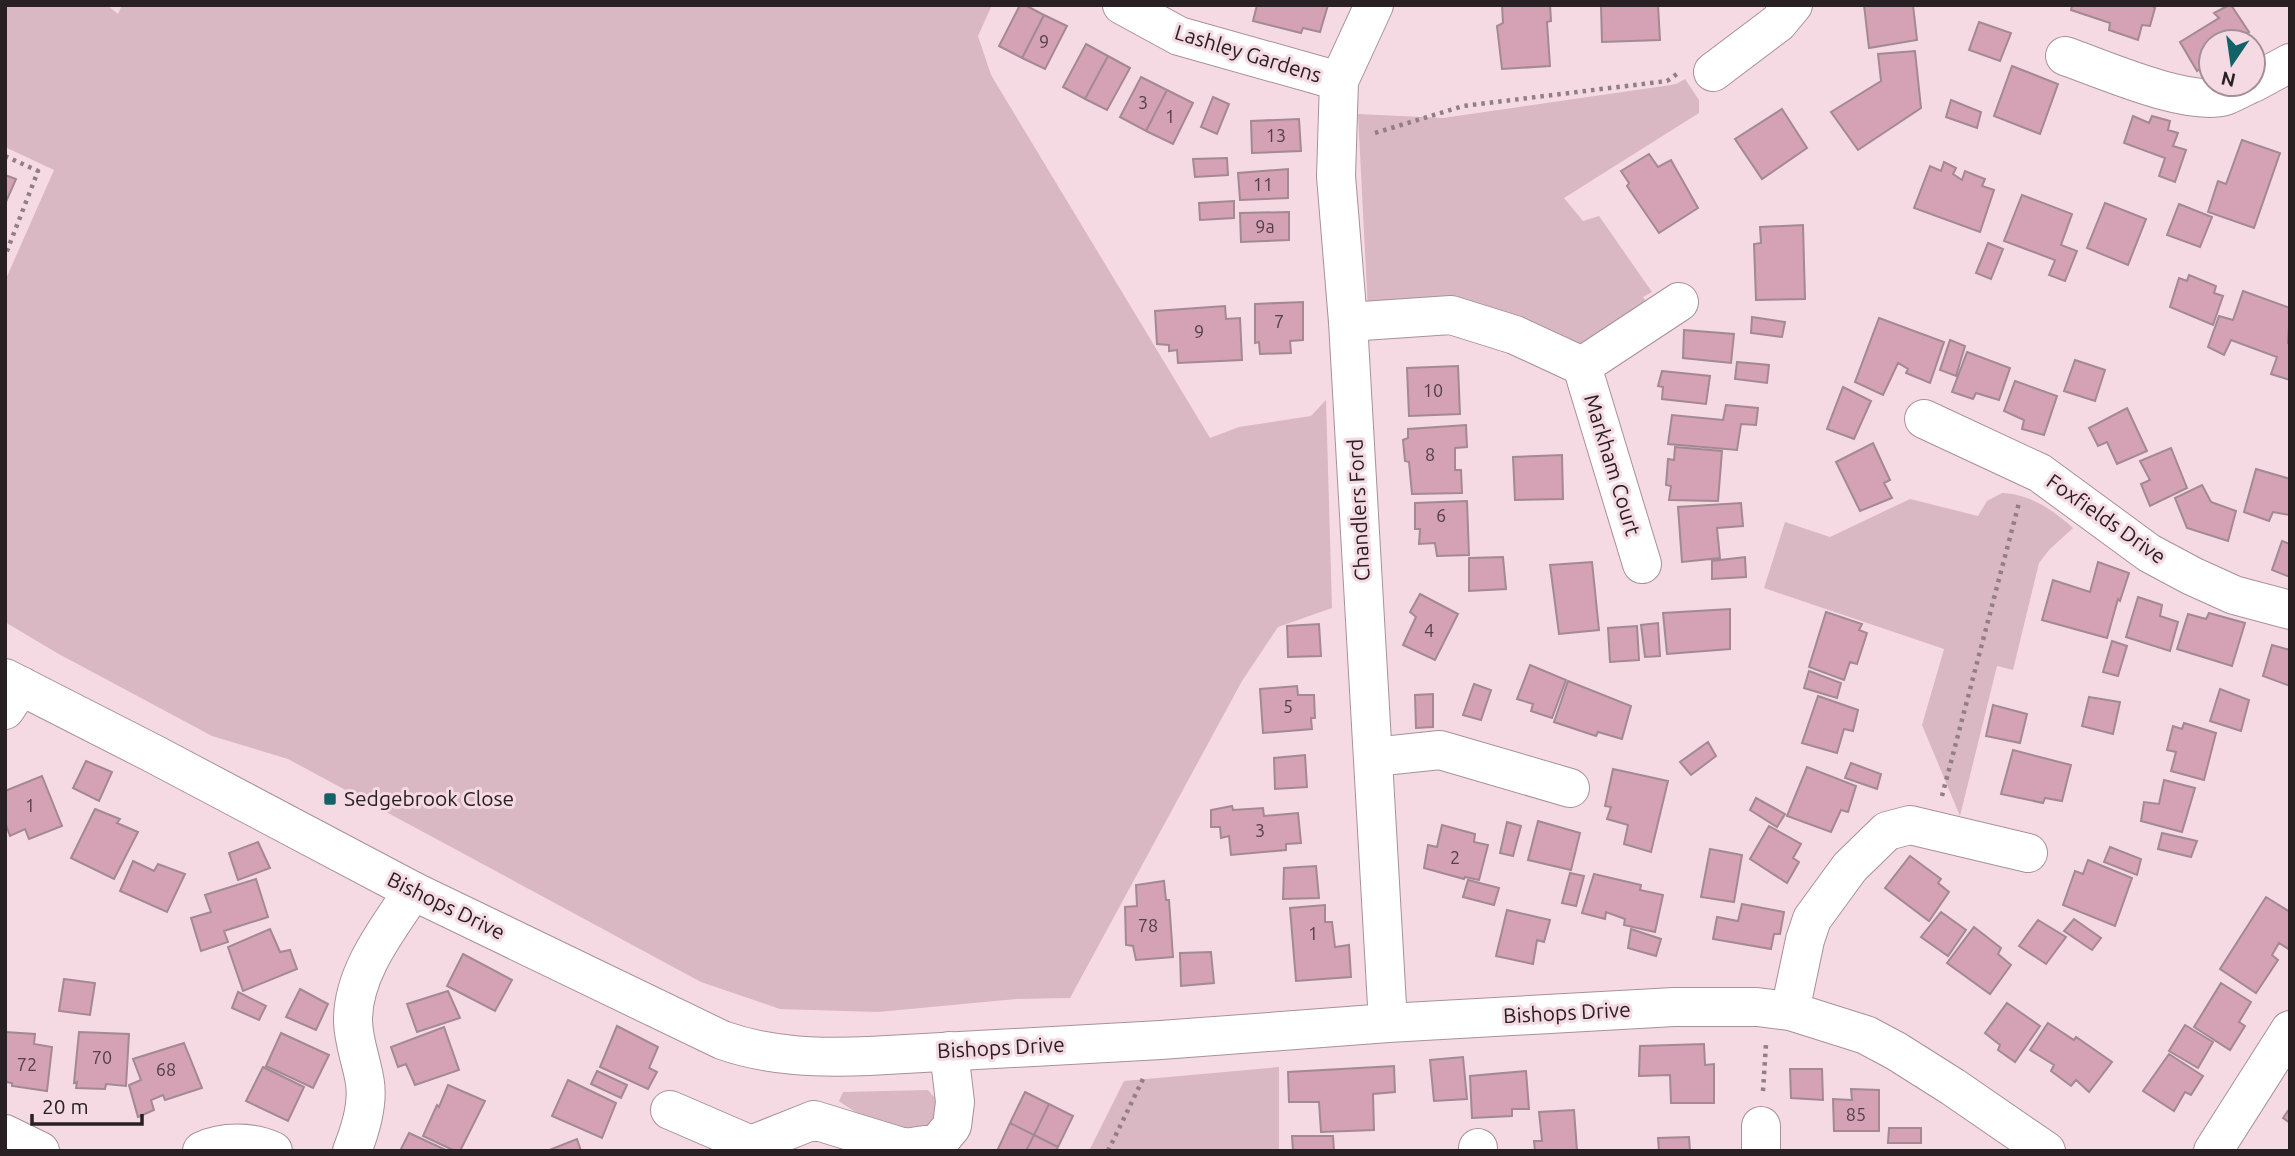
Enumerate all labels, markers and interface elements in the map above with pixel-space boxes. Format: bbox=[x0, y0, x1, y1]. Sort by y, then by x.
street label: Lashley Gardens bbox=[1172, 19, 1325, 87]
north arrow bbox=[2197, 28, 2267, 98]
house number: 9 bbox=[1039, 31, 1049, 51]
text: N bbox=[2219, 67, 2238, 92]
house number: 3 bbox=[1138, 92, 1148, 112]
house number: 1 bbox=[1165, 106, 1175, 126]
house number: 13 bbox=[1266, 125, 1286, 145]
house number: 11 bbox=[1253, 174, 1273, 194]
house number: 9a bbox=[1255, 216, 1275, 236]
house number: 7 bbox=[1274, 311, 1284, 331]
house number: 9 bbox=[1194, 321, 1204, 341]
house number: 10 bbox=[1423, 380, 1443, 400]
street label: Markham Court bbox=[1580, 391, 1646, 538]
street label: Chandlers Ford bbox=[1342, 438, 1374, 582]
house number: 8 bbox=[1425, 444, 1435, 464]
street label: Foxfields Drive bbox=[2042, 468, 2171, 568]
house number: 6 bbox=[1436, 505, 1446, 525]
house number: 4 bbox=[1424, 620, 1434, 640]
house number: 5 bbox=[1283, 696, 1293, 716]
place label: Sedgebrook Close bbox=[344, 786, 514, 810]
marker: Sedgebrook Close bbox=[322, 791, 338, 807]
house number: 1 bbox=[25, 795, 35, 815]
house number: 3 bbox=[1255, 820, 1265, 840]
house number: 2 bbox=[1450, 847, 1460, 867]
street label: Bishops Drive bbox=[384, 866, 509, 944]
house number: 78 bbox=[1138, 915, 1158, 935]
house number: 1 bbox=[1308, 923, 1318, 943]
street label: Bishops Drive bbox=[1503, 997, 1631, 1027]
street label: Bishops Drive bbox=[937, 1032, 1065, 1062]
house number: 70 bbox=[92, 1047, 112, 1067]
house number: 72 bbox=[17, 1054, 37, 1074]
house number: 68 bbox=[156, 1059, 176, 1079]
scale bar bbox=[32, 1082, 142, 1126]
text: 20 m bbox=[42, 1094, 89, 1118]
house number: 85 bbox=[1846, 1104, 1866, 1124]

